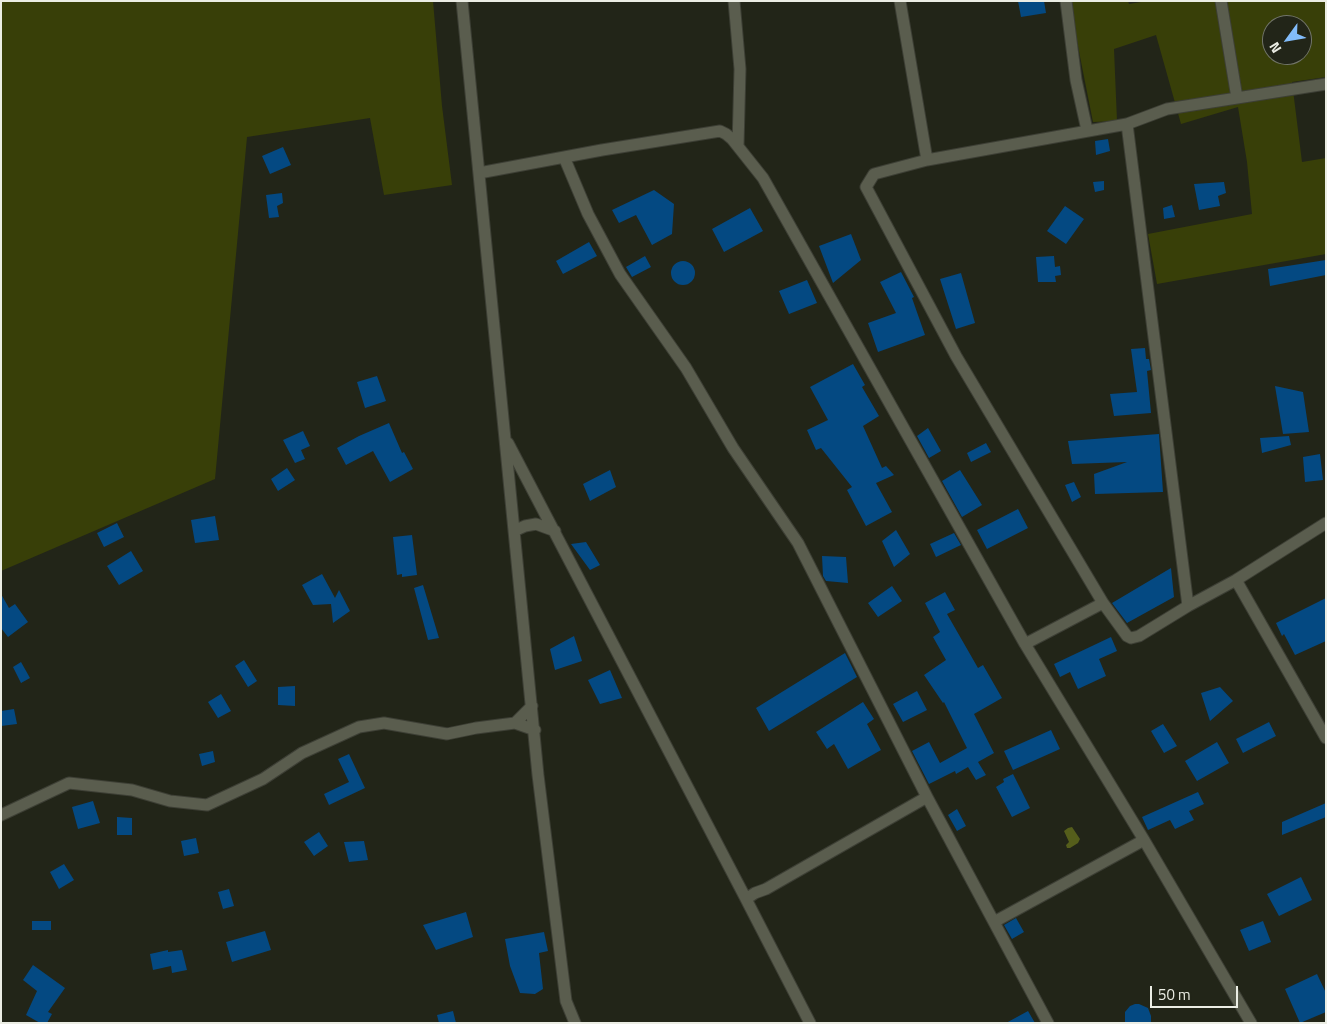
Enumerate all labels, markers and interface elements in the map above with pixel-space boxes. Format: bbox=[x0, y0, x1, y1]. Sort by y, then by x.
north arrow bbox=[1262, 15, 1312, 65]
text: N bbox=[1263, 38, 1286, 57]
scale bar bbox=[1152, 976, 1240, 1008]
text: 50 m bbox=[1158, 983, 1191, 1006]

